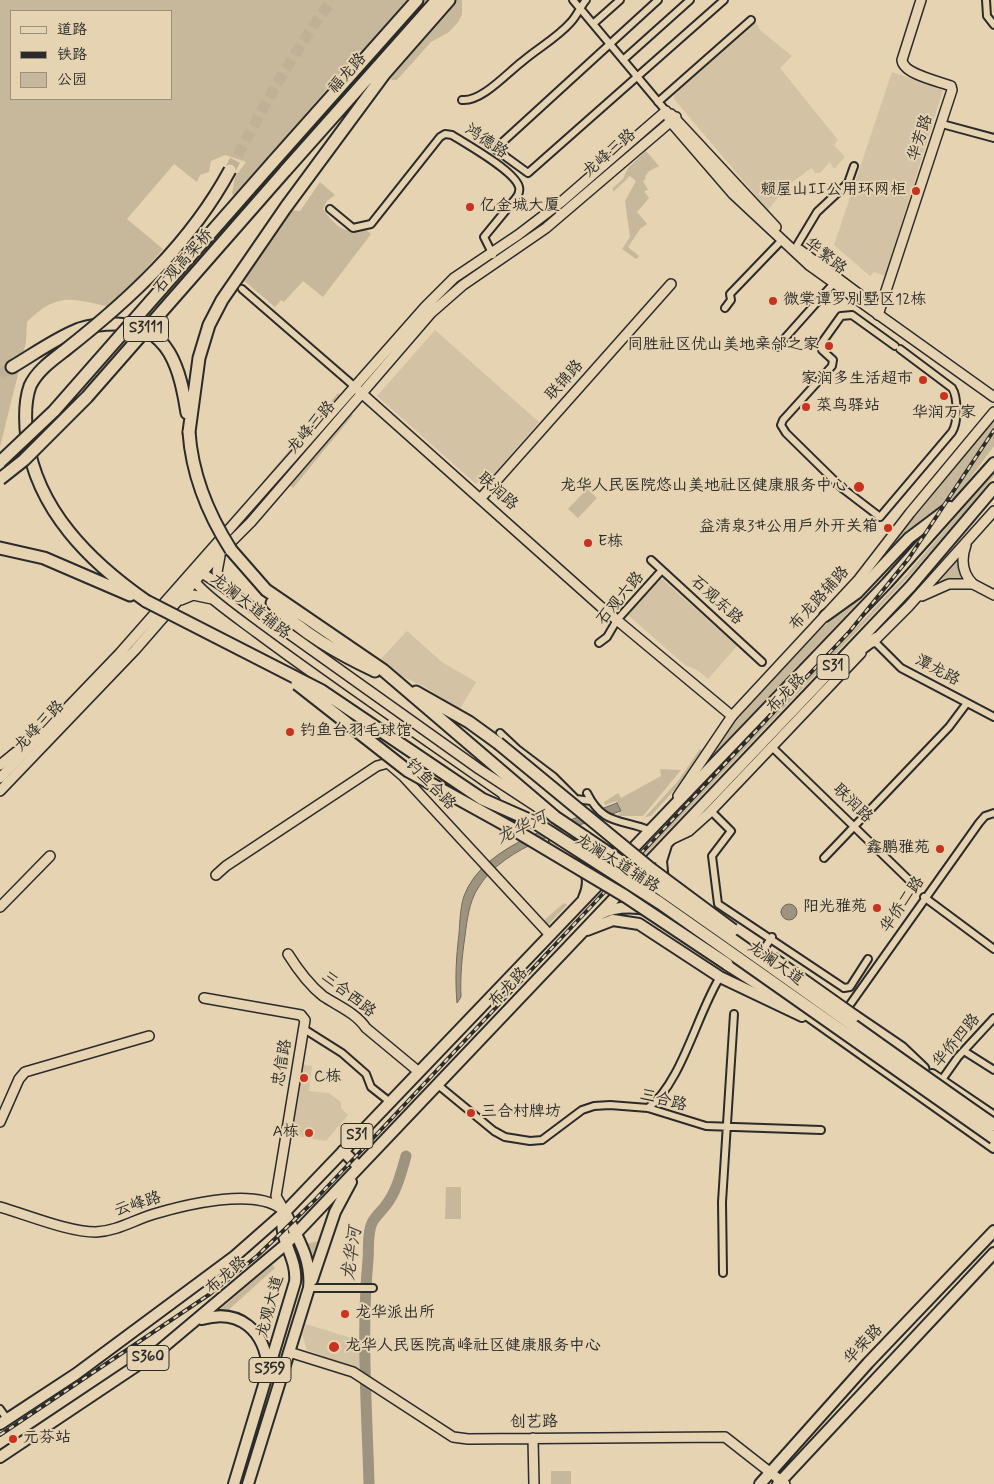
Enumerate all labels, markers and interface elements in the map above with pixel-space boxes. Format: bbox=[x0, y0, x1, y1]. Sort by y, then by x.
legend bbox=[10, 10, 172, 100]
text: 道路 bbox=[57, 20, 87, 40]
text: 铁路 bbox=[57, 45, 87, 65]
street label: 福龙路 bbox=[325, 50, 371, 98]
text: 公园 bbox=[57, 70, 87, 90]
street label: 华芳路 bbox=[904, 112, 938, 164]
street label: 鸿德路 bbox=[461, 121, 511, 163]
street label: 龙峰三路 bbox=[580, 126, 640, 182]
place label: 赖屋山II公用环网柜 bbox=[760, 181, 906, 201]
marker: 赖屋山II公用环网柜 bbox=[910, 185, 922, 197]
place label: 亿金城大厦 bbox=[480, 197, 560, 217]
marker: 亿金城大厦 bbox=[464, 201, 476, 213]
street label: 石观高架桥 bbox=[150, 226, 218, 298]
street label: 华繁路 bbox=[800, 235, 850, 279]
place label: 微棠谭罗别墅区12栋 bbox=[783, 291, 927, 311]
marker: 微棠谭罗别墅区12栋 bbox=[767, 295, 779, 307]
road number: S3111 bbox=[124, 316, 168, 342]
place label: 同胜社区优山美地亲邻之家 bbox=[627, 336, 819, 356]
marker: 同胜社区优山美地亲邻之家 bbox=[823, 340, 835, 352]
street label: 联锦路 bbox=[542, 357, 588, 405]
place label: 家润多生活超市 bbox=[801, 370, 913, 390]
marker: 家润多生活超市 bbox=[917, 374, 929, 386]
marker: 华润万家 bbox=[938, 390, 950, 402]
place label: 菜鸟驿站 bbox=[816, 397, 880, 417]
street label: 龙峰三路 bbox=[284, 398, 340, 458]
marker: 菜鸟驿站 bbox=[800, 401, 812, 413]
place label: 华润万家 bbox=[912, 404, 976, 424]
street label: 联润路 bbox=[473, 469, 521, 515]
place label: 龙华人民医院悠山美地社区健康服务中心 bbox=[560, 477, 848, 497]
marker: 龙华人民医院悠山美地社区健康服务中心 bbox=[852, 480, 866, 494]
place label: 益清泉3#公用户外开关箱 bbox=[699, 518, 878, 538]
marker: 益清泉3#公用户外开关箱 bbox=[882, 522, 894, 534]
place label: E栋 bbox=[598, 533, 623, 553]
marker: E栋 bbox=[582, 537, 594, 549]
street label: 布龙路辅路 bbox=[786, 563, 854, 635]
street label: 石观六路 bbox=[593, 568, 649, 630]
street label: 龙澜大道辅路 bbox=[206, 570, 294, 644]
street label: 石观东路 bbox=[686, 572, 746, 630]
street label: 潭龙路 bbox=[911, 651, 963, 691]
road number: S31 bbox=[817, 654, 849, 680]
street label: 布龙路 bbox=[764, 670, 810, 718]
street label: 龙峰三路 bbox=[11, 697, 69, 757]
place label: 钓鱼台羽毛球馆 bbox=[300, 722, 412, 742]
marker: 钓鱼台羽毛球馆 bbox=[284, 726, 296, 738]
street label: 钓鱼合路 bbox=[401, 755, 459, 815]
street label: 联润路 bbox=[828, 780, 876, 828]
water label: 龙华河 bbox=[493, 808, 551, 850]
street label: 龙澜大道辅路 bbox=[571, 830, 663, 898]
place label: 鑫鹏雅苑 bbox=[866, 839, 930, 859]
marker: 鑫鹏雅苑 bbox=[934, 843, 946, 855]
street label: 华侨二路 bbox=[877, 873, 929, 937]
place label: 阳光雅苑 bbox=[803, 898, 867, 918]
marker: 阳光雅苑 bbox=[871, 902, 883, 914]
street label: 龙澜大道 bbox=[743, 938, 807, 990]
street label: 布龙路 bbox=[486, 964, 532, 1012]
street label: 三合西路 bbox=[317, 968, 379, 1022]
street label: 华侨四路 bbox=[929, 1010, 985, 1072]
street label: 忠信路 bbox=[269, 1038, 297, 1088]
place label: C栋 bbox=[314, 1068, 341, 1088]
marker: C栋 bbox=[298, 1072, 310, 1084]
street label: 三合路 bbox=[637, 1086, 689, 1116]
place label: 三合村牌坊 bbox=[481, 1103, 561, 1123]
marker: 三合村牌坊 bbox=[465, 1107, 477, 1119]
place label: A栋 bbox=[273, 1123, 299, 1143]
road number: S31 bbox=[341, 1124, 373, 1148]
marker: A栋 bbox=[303, 1127, 315, 1139]
street label: 云峰路 bbox=[112, 1188, 164, 1222]
water label: 龙华河 bbox=[339, 1226, 367, 1282]
street label: 布龙路 bbox=[203, 1253, 251, 1299]
street label: 龙观大道 bbox=[253, 1274, 289, 1340]
place label: 龙华派出所 bbox=[355, 1304, 435, 1324]
marker: 龙华派出所 bbox=[339, 1308, 351, 1320]
street label: 华荣路 bbox=[841, 1321, 887, 1369]
place label: 龙华人民医院高峰社区健康服务中心 bbox=[345, 1337, 601, 1357]
marker: 龙华人民医院高峰社区健康服务中心 bbox=[327, 1340, 341, 1354]
road number: S360 bbox=[127, 1346, 169, 1370]
road number: S359 bbox=[249, 1358, 291, 1382]
street label: 创艺路 bbox=[510, 1413, 558, 1433]
place label: 元芬站 bbox=[23, 1429, 71, 1449]
marker: 元芬站 bbox=[7, 1433, 19, 1445]

